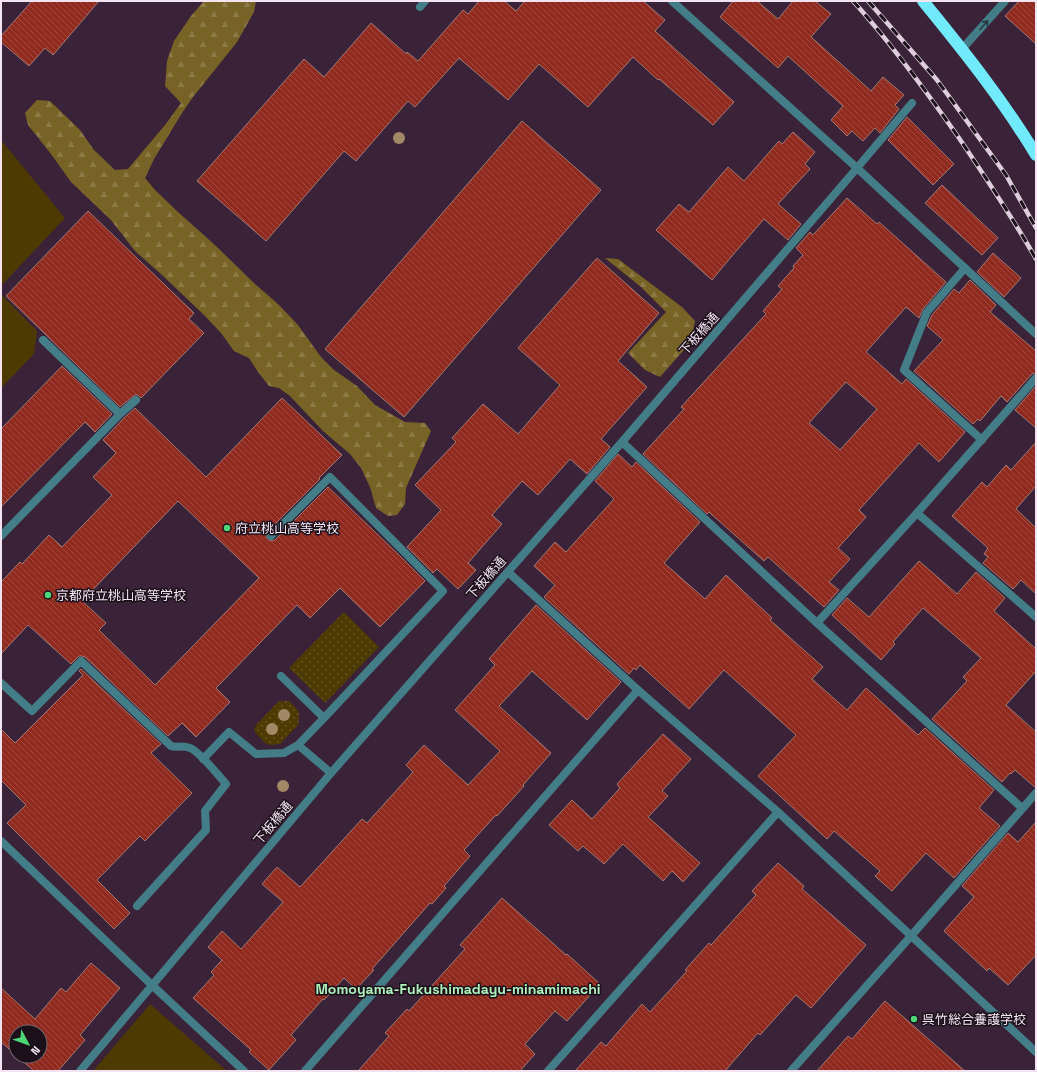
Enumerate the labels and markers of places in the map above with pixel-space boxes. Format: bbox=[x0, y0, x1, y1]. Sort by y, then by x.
place label: 府立桃山高等学校 bbox=[235, 520, 339, 537]
marker: 府立桃山高等学校 bbox=[222, 523, 232, 533]
place label: 京都府立桃山高等学校 bbox=[56, 587, 186, 604]
marker: 京都府立桃山高等学校 bbox=[43, 590, 53, 600]
place label: 呉竹総合養護学校 bbox=[922, 1011, 1026, 1028]
marker: 呉竹総合養護学校 bbox=[909, 1014, 919, 1024]

